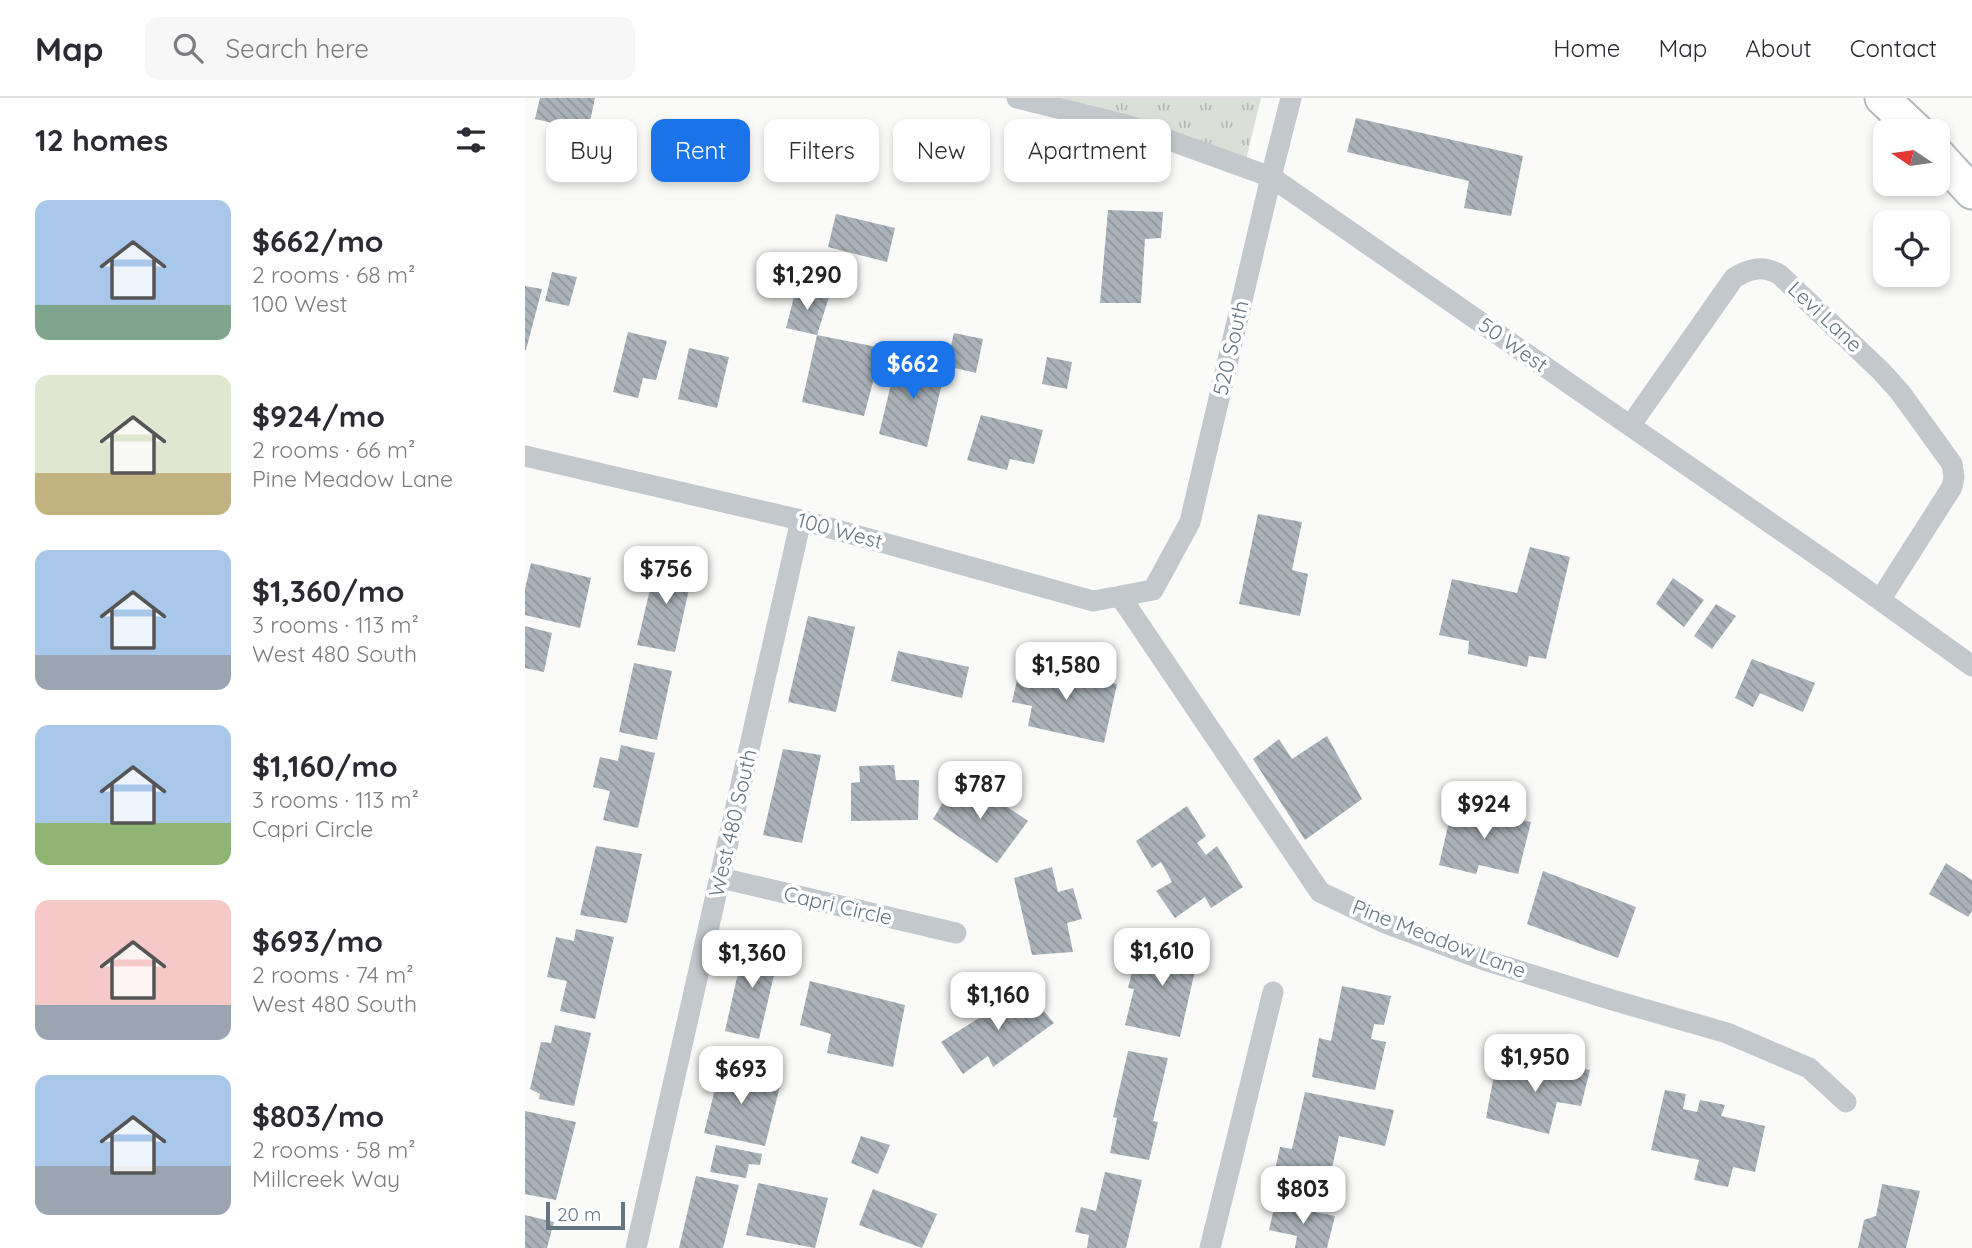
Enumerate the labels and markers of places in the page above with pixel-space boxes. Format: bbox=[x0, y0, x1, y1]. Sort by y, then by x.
pin: $1,290 bbox=[750, 252, 864, 312]
pin: $662 bbox=[872, 342, 954, 401]
pin: $756 bbox=[625, 546, 707, 606]
pin: $1,580 bbox=[1009, 642, 1123, 702]
pin: $787 bbox=[939, 762, 1021, 821]
pin: $924 bbox=[1443, 782, 1525, 841]
pin: $1,610 bbox=[1105, 928, 1219, 988]
pin: $1,360 bbox=[695, 930, 809, 990]
pin: $1,160 bbox=[941, 972, 1055, 1032]
pin: $1,950 bbox=[1478, 1034, 1592, 1094]
pin: $693 bbox=[700, 1046, 782, 1106]
pin: $803 bbox=[1262, 1166, 1344, 1226]

